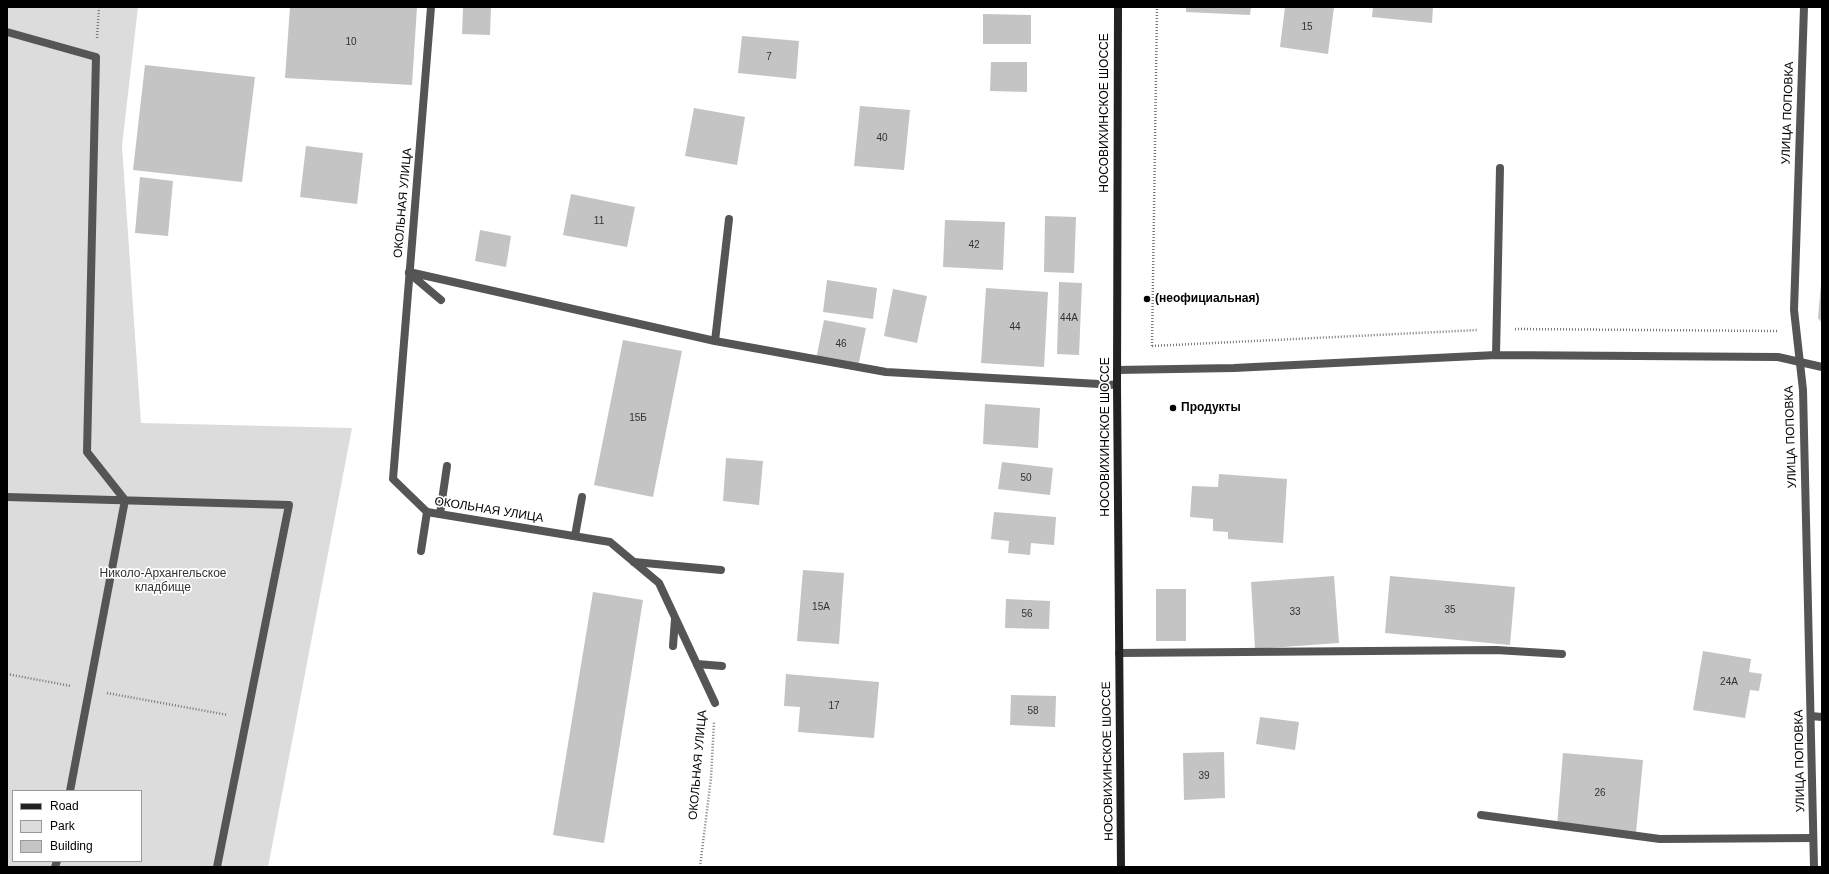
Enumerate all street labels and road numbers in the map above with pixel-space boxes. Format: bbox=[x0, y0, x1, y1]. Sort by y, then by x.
street label: НОСОВИХИНСКОЕ ШОССЕ bbox=[1098, 33, 1112, 193]
street label: УЛИЦА ПОПОВКА bbox=[1779, 61, 1797, 165]
street label: ОКОЛЬНАЯ УЛИЦА bbox=[391, 147, 415, 259]
street label: НОСОВИХИНСКОЕ ШОССЕ bbox=[1099, 357, 1113, 517]
street label: УЛИЦА ПОПОВКА bbox=[1782, 385, 1800, 489]
street label: ОКОЛЬНАЯ УЛИЦА bbox=[433, 494, 545, 526]
street label: НОСОВИХИНСКОЕ ШОССЕ bbox=[1099, 681, 1117, 841]
street label: ОКОЛЬНАЯ УЛИЦА bbox=[686, 709, 710, 821]
street label: УЛИЦА ПОПОВКА bbox=[1792, 709, 1808, 813]

